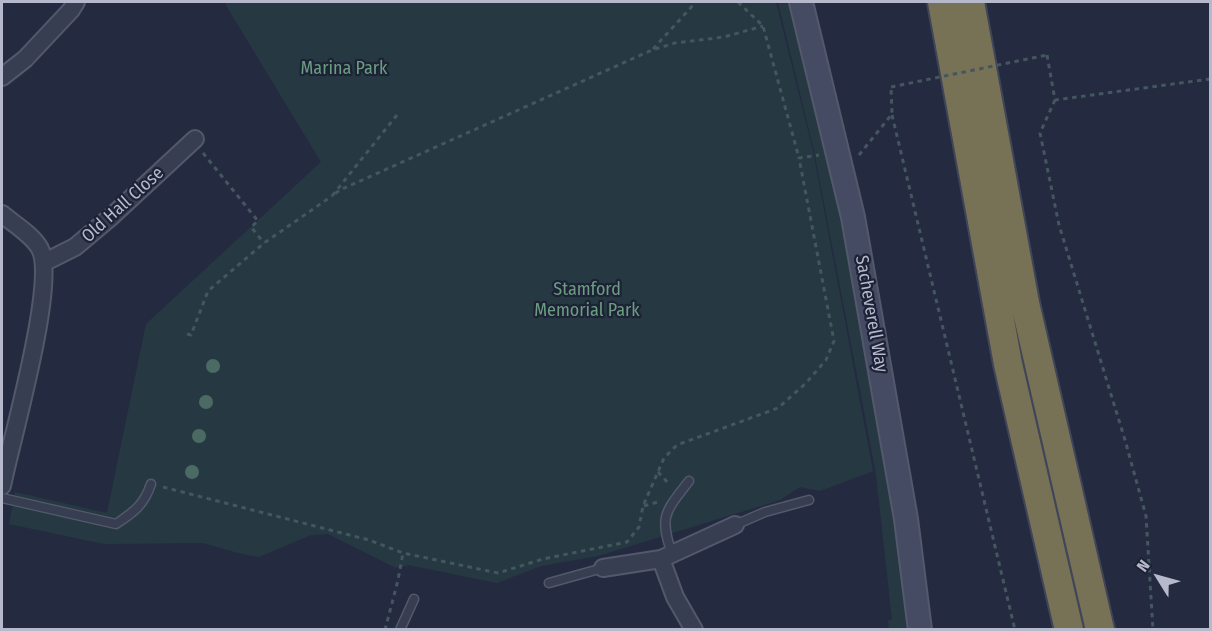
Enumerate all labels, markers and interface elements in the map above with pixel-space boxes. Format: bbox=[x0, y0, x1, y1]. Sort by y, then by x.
park label: Marina Park bbox=[301, 58, 387, 80]
street label: Old Hall Close bbox=[78, 163, 168, 247]
street label: Sacheverell Way bbox=[850, 254, 892, 374]
park label: Stamford Memorial Park bbox=[534, 279, 640, 322]
north arrow bbox=[1128, 547, 1188, 607]
text: N bbox=[1133, 556, 1154, 575]

